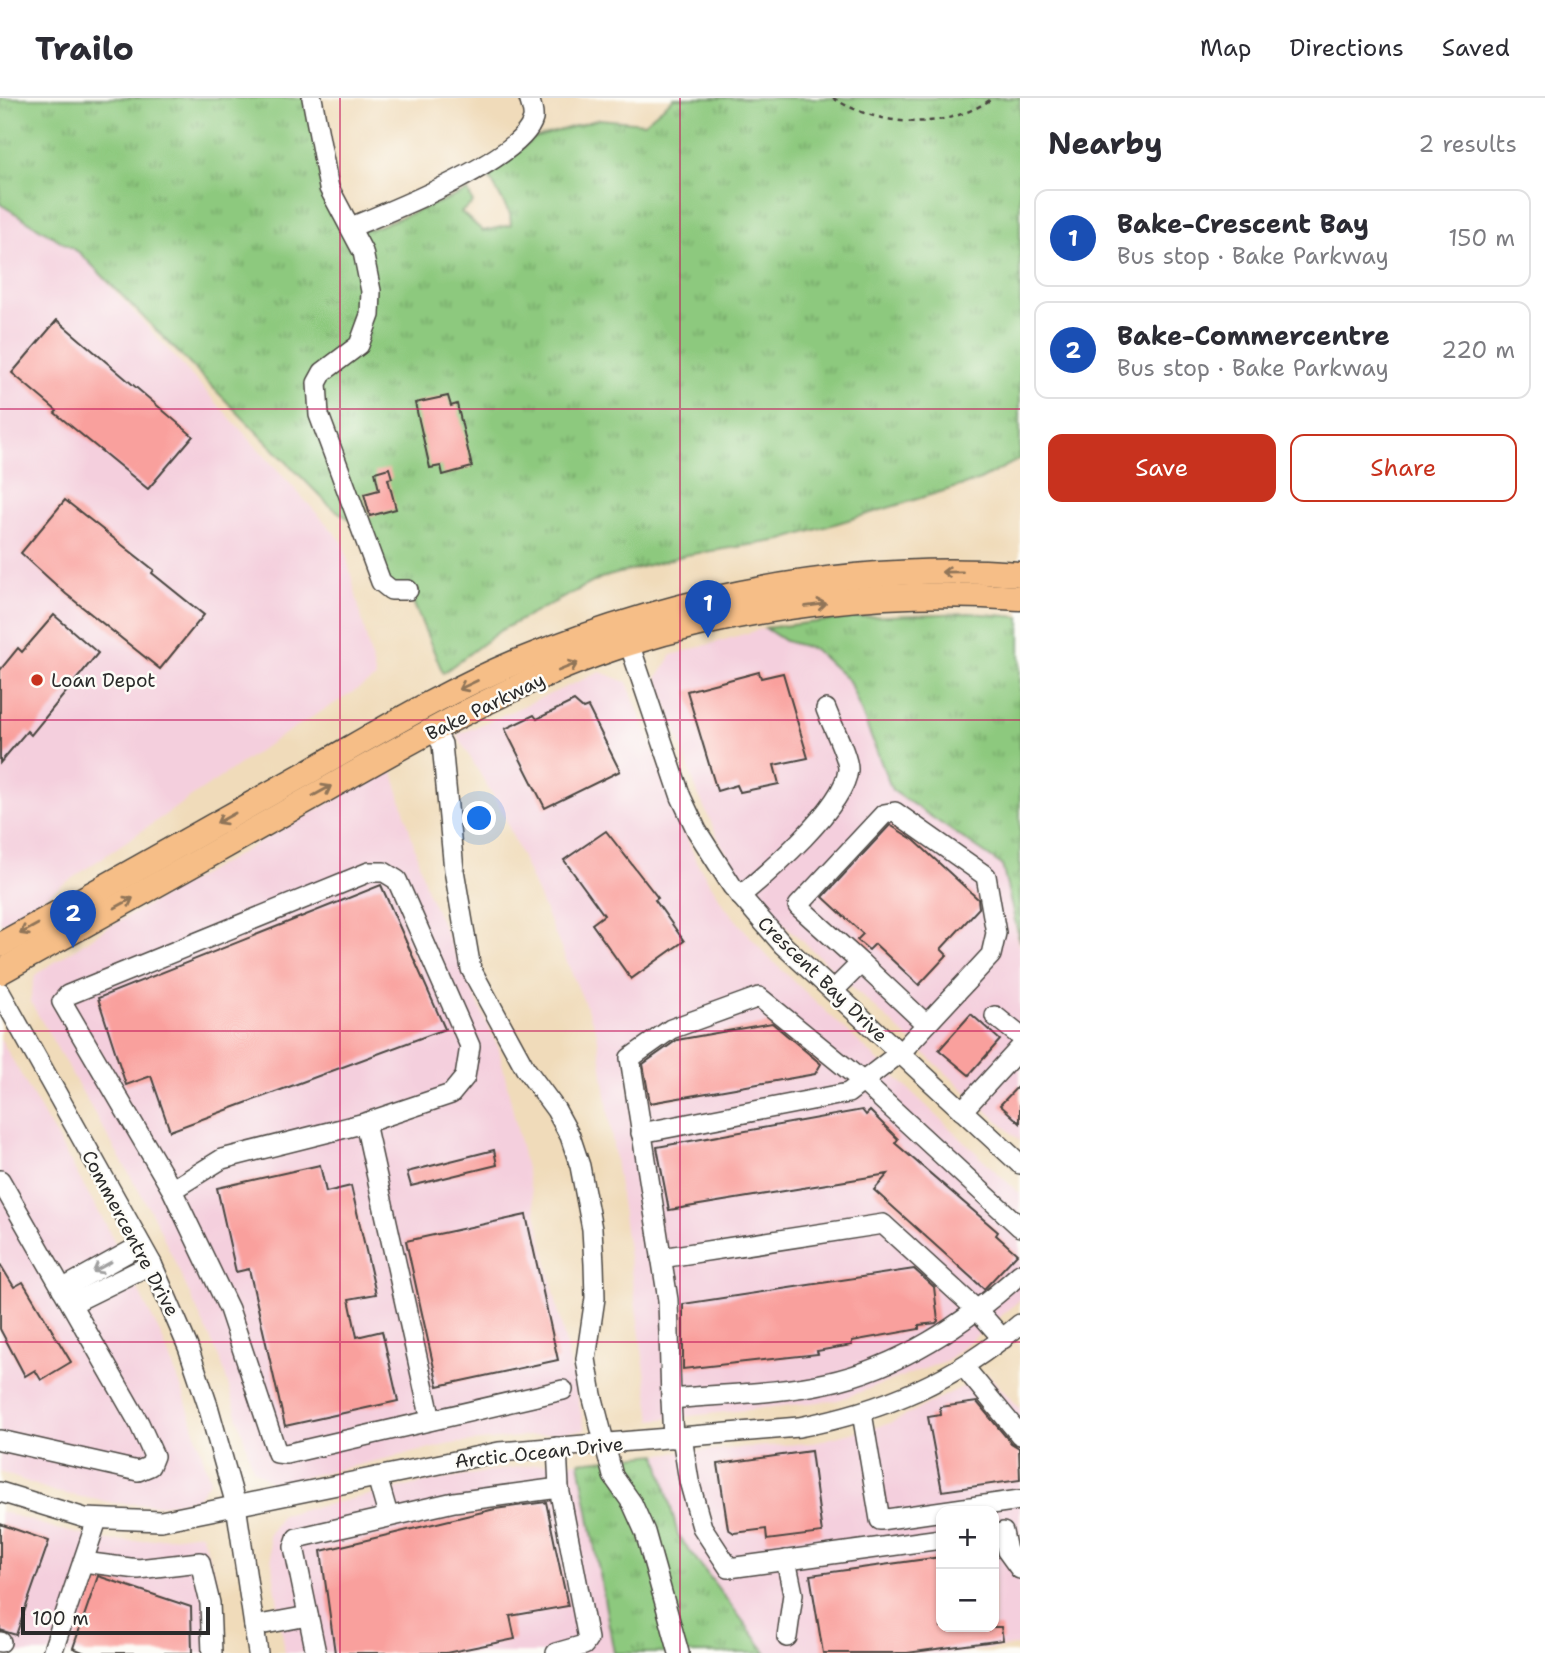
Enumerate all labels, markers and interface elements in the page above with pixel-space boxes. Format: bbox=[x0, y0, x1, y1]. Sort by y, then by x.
text: Trailo bbox=[35, 26, 134, 71]
text: Map bbox=[1200, 32, 1251, 64]
text: Directions bbox=[1289, 32, 1404, 64]
text: Saved bbox=[1442, 32, 1510, 64]
text: Nearby bbox=[1048, 123, 1163, 164]
text: 2 results bbox=[1418, 129, 1517, 159]
text: Bake-Crescent Bay bbox=[1117, 206, 1369, 241]
text: 1 bbox=[1068, 223, 1078, 253]
text: 150 m bbox=[1448, 223, 1515, 253]
text: Bus stop · Bake Parkway bbox=[1117, 241, 1389, 271]
text: Bake-Commercentre bbox=[1117, 318, 1390, 353]
text: 2 bbox=[1065, 335, 1081, 365]
text: 220 m bbox=[1441, 335, 1515, 365]
text: Bus stop · Bake Parkway bbox=[1117, 353, 1389, 383]
button: Save bbox=[1048, 434, 1276, 502]
button: Share bbox=[1290, 434, 1517, 502]
one-way arrow bbox=[941, 565, 964, 579]
pin: 1 bbox=[685, 580, 731, 638]
one-way arrow bbox=[804, 598, 826, 611]
one-way arrow bbox=[557, 660, 579, 673]
street label: Bake Parkway bbox=[422, 667, 549, 746]
place label: Loan Depot bbox=[51, 668, 156, 693]
marker: Loan Depot bbox=[29, 672, 45, 688]
one-way arrow bbox=[458, 679, 479, 692]
one-way arrow bbox=[311, 784, 331, 798]
your location bbox=[462, 801, 496, 835]
one-way arrow bbox=[217, 811, 237, 825]
pin: 2 bbox=[50, 890, 96, 948]
one-way arrow bbox=[113, 896, 133, 910]
street label: Crescent Bay Drive bbox=[752, 911, 893, 1048]
one-way arrow bbox=[19, 923, 40, 936]
street label: Commercentre Drive bbox=[76, 1146, 185, 1321]
one-way arrow bbox=[92, 1260, 112, 1274]
street label: Arctic Ocean Drive bbox=[453, 1431, 625, 1474]
map controls bbox=[936, 1506, 999, 1632]
button: + bbox=[936, 1506, 999, 1569]
button: − bbox=[936, 1569, 999, 1632]
scale bar bbox=[21, 1604, 210, 1636]
text: 100 m bbox=[32, 1606, 89, 1631]

